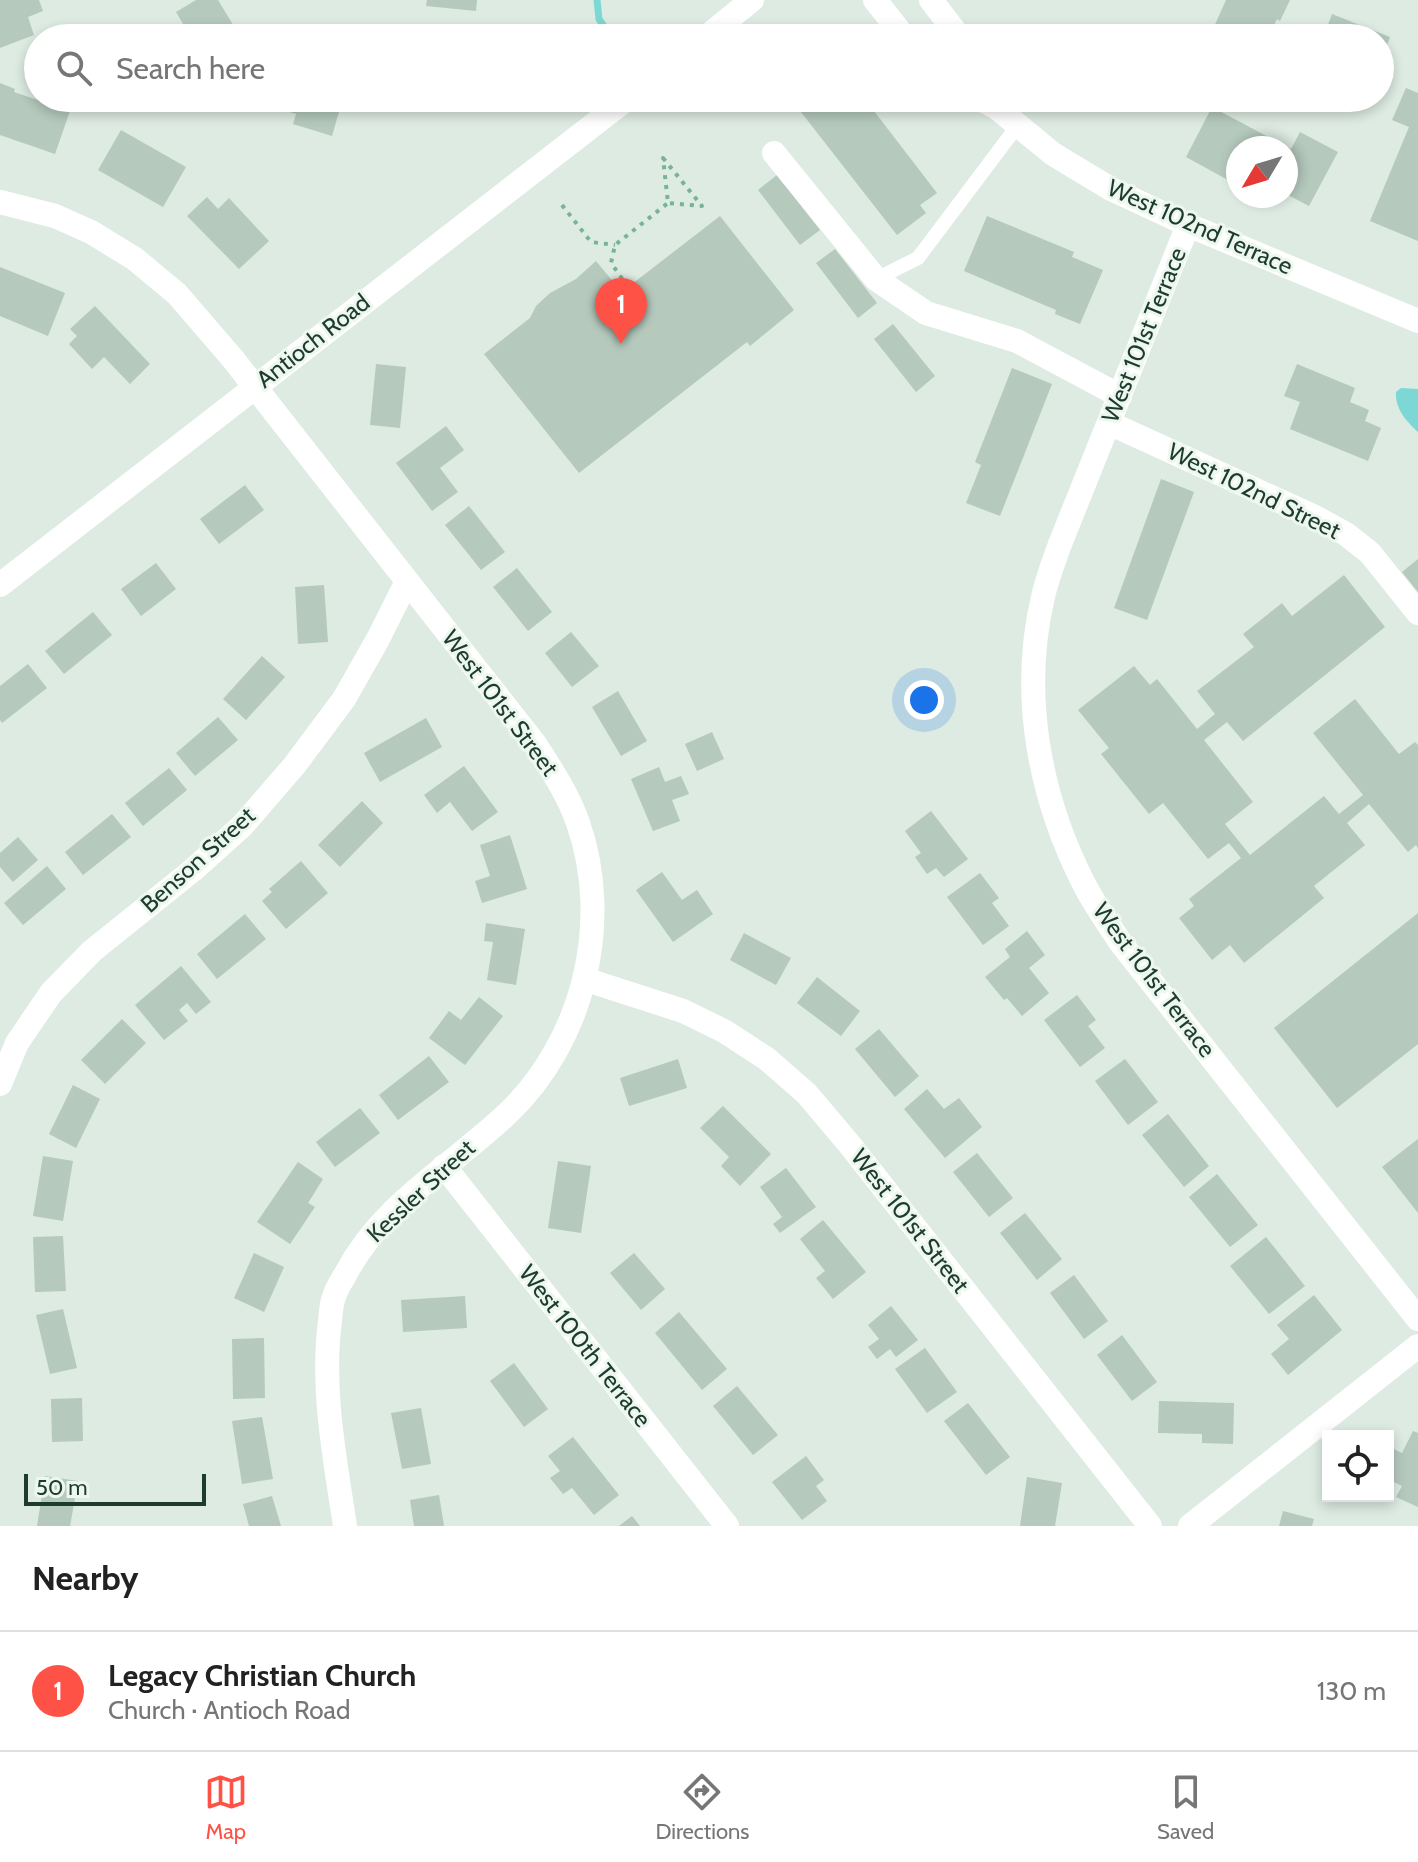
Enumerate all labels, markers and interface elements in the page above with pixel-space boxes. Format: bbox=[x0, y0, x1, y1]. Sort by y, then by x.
search box bbox=[24, 24, 1394, 112]
icon: search bbox=[52, 46, 96, 90]
text: Search here bbox=[116, 50, 265, 87]
north arrow bbox=[1226, 136, 1298, 208]
street label: West 102nd Terrace bbox=[1103, 173, 1297, 280]
street label: West 101st Terrace bbox=[1095, 243, 1192, 426]
pin: 1 bbox=[595, 278, 647, 344]
street label: Antioch Road bbox=[250, 287, 375, 394]
street label: West 102nd Street bbox=[1163, 436, 1345, 545]
street label: West 101st Street bbox=[436, 624, 565, 781]
your location bbox=[904, 680, 944, 720]
street label: Benson Street bbox=[135, 801, 261, 918]
street label: West 101st Terrace bbox=[1087, 897, 1222, 1063]
street label: Kessler Street bbox=[361, 1133, 481, 1248]
street label: West 101st Street bbox=[845, 1143, 976, 1299]
street label: West 100th Terrace bbox=[513, 1259, 658, 1433]
map controls bbox=[1322, 1430, 1394, 1502]
button: locate bbox=[1322, 1430, 1394, 1502]
scale bar bbox=[24, 1470, 206, 1506]
text: 50 m bbox=[36, 1474, 88, 1501]
text: Nearby bbox=[32, 1557, 139, 1599]
text: Legacy Christian Church bbox=[108, 1657, 416, 1694]
text: 1 bbox=[53, 1675, 63, 1707]
text: 130 m bbox=[1317, 1675, 1386, 1707]
text: Church · Antioch Road bbox=[108, 1694, 350, 1726]
tab: Map bbox=[204, 1770, 248, 1845]
tab: Directions bbox=[655, 1770, 749, 1845]
tab: Saved bbox=[1157, 1770, 1214, 1845]

